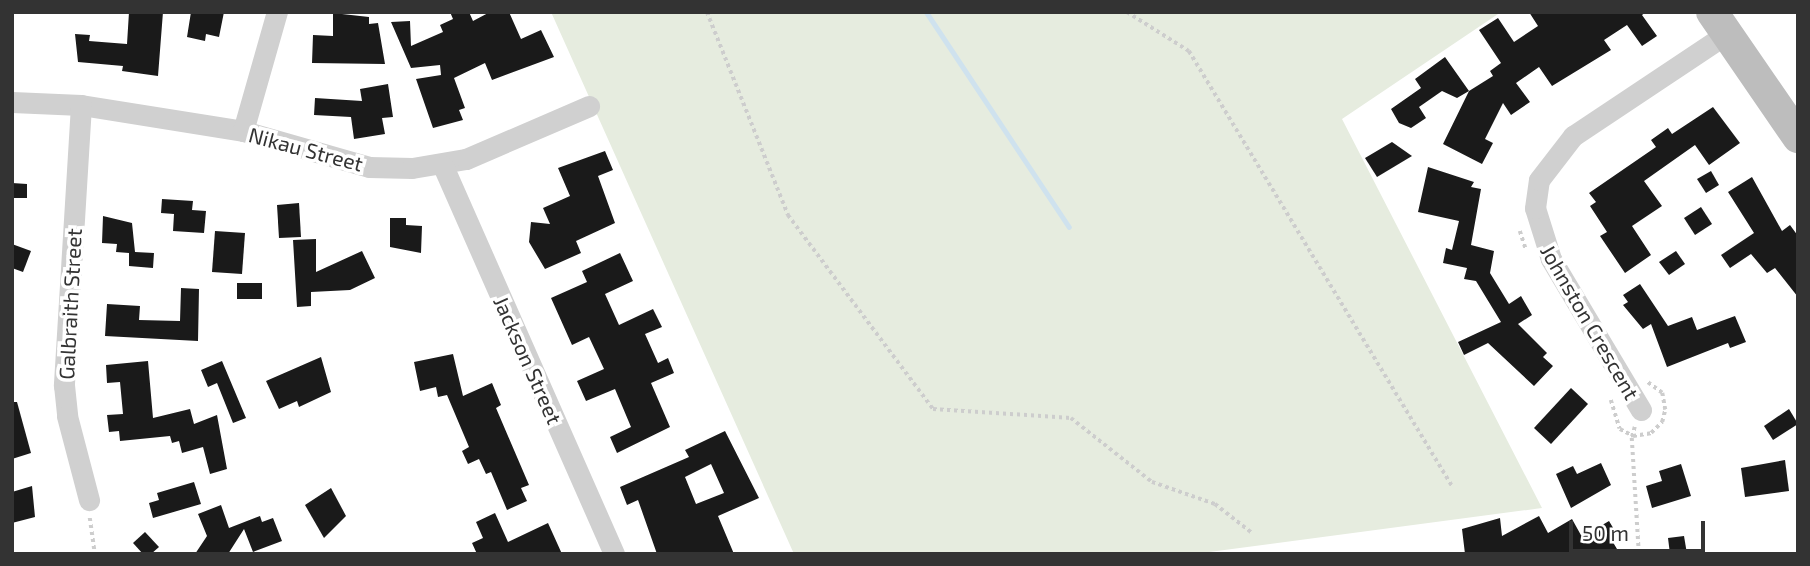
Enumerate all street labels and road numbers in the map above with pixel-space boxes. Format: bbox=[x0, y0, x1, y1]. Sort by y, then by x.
street label: Nikau Street bbox=[246, 122, 366, 176]
street label: Galbraith Street bbox=[53, 228, 87, 380]
street label: Johnston Crescent bbox=[1535, 240, 1645, 404]
street label: Jackson Street bbox=[489, 292, 567, 428]

